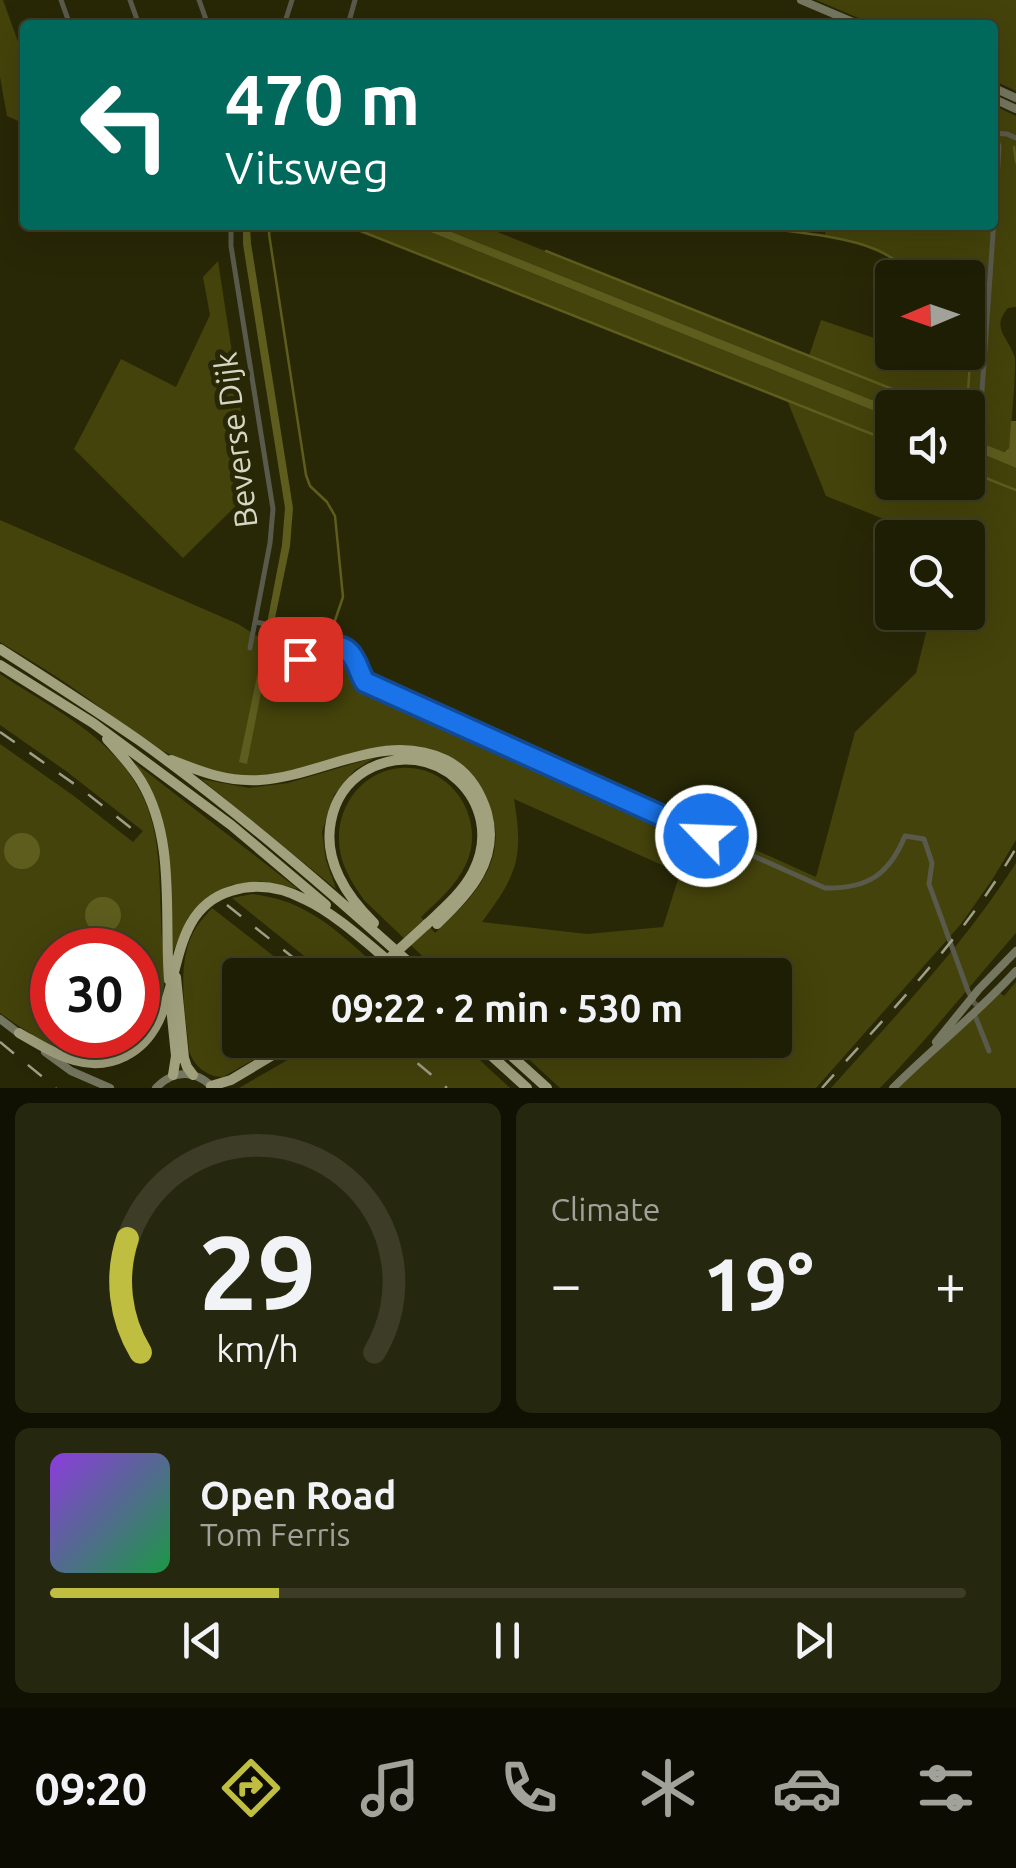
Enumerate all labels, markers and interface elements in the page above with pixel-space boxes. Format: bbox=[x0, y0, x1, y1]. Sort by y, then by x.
icon: left bbox=[60, 60, 190, 190]
text: 470 m bbox=[225, 60, 420, 138]
text: Vitsweg bbox=[225, 142, 389, 193]
north arrow bbox=[875, 260, 985, 370]
map controls bbox=[875, 260, 985, 630]
street label: Beverse Dijk bbox=[206, 350, 264, 530]
button: sound bbox=[875, 390, 985, 500]
button: search bbox=[875, 520, 985, 630]
pin bbox=[258, 617, 343, 702]
icon: arrive bbox=[273, 632, 328, 687]
position arrow bbox=[654, 784, 758, 888]
speed limit sign: 30 bbox=[30, 928, 160, 1058]
text: 09:22 · 2 min · 530 m bbox=[331, 987, 683, 1029]
text: Climate bbox=[551, 1191, 661, 1227]
text: 29 bbox=[199, 1213, 316, 1330]
text: 19° bbox=[703, 1241, 814, 1325]
text: − bbox=[551, 1253, 582, 1314]
text: + bbox=[935, 1253, 966, 1314]
text: km/h bbox=[216, 1329, 299, 1369]
text: Open Road bbox=[200, 1474, 396, 1516]
text: Tom Ferris bbox=[200, 1516, 350, 1552]
icon: previous bbox=[175, 1613, 230, 1668]
icon: pause bbox=[480, 1613, 535, 1668]
icon: next bbox=[786, 1613, 841, 1668]
icon: directions bbox=[216, 1753, 286, 1823]
icon: music bbox=[355, 1753, 425, 1823]
icon: phone bbox=[494, 1753, 564, 1823]
icon: climate bbox=[633, 1753, 703, 1823]
icon: car bbox=[772, 1753, 842, 1823]
icon: filters bbox=[911, 1753, 981, 1823]
text: 09:20 bbox=[35, 1763, 147, 1814]

